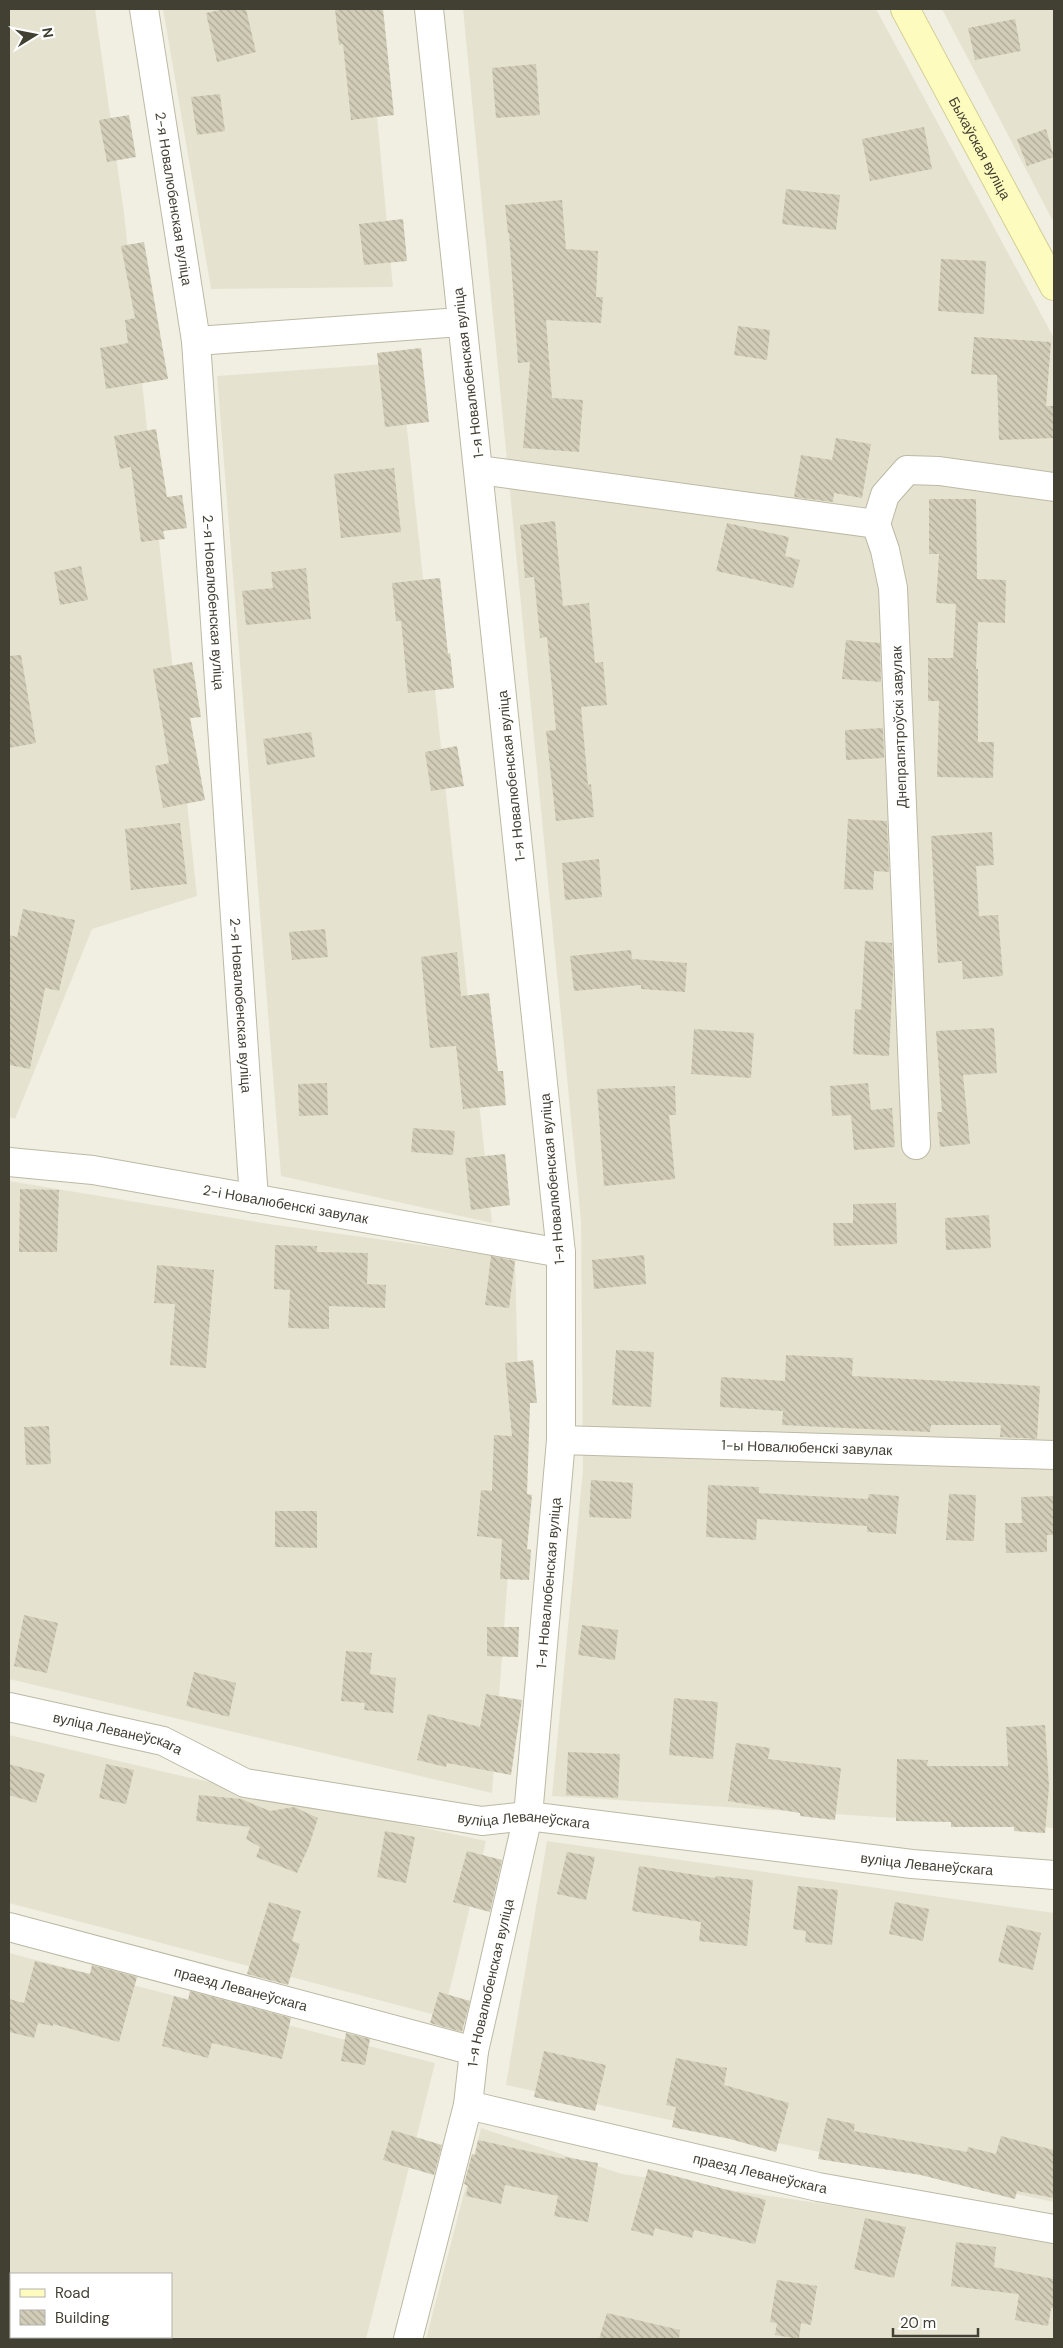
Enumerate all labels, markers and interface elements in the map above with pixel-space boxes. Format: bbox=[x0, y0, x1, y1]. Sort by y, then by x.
north arrow bbox=[10, 10, 60, 60]
text: N bbox=[38, 26, 58, 39]
street label: Быхаўская вуліца bbox=[945, 93, 1015, 203]
street label: 2-я Новалюбенская вуліца bbox=[151, 111, 196, 287]
street label: 1-я Новалюбенская вуліца bbox=[449, 286, 487, 459]
street label: 2-я Новалюбенская вуліца bbox=[199, 514, 229, 691]
street label: Днепрапятроўскі завулак bbox=[887, 645, 911, 808]
street label: 1-я Новалюбенская вуліца bbox=[493, 689, 529, 862]
street label: 2-я Новалюбенская вуліца bbox=[226, 917, 256, 1094]
street label: 1-я Новалюбенская вуліца bbox=[536, 1092, 568, 1265]
street label: 2-і Новалюбенскі завулак bbox=[201, 1181, 371, 1228]
street label: 1-ы Новалюбенскі завулак bbox=[721, 1436, 893, 1459]
street label: 1-я Новалюбенская вуліца bbox=[532, 1496, 565, 1669]
street label: вуліца Леванеўскага bbox=[51, 1708, 186, 1759]
street label: вуліца Леванеўскага bbox=[456, 1807, 591, 1833]
street label: вуліца Леванеўскага bbox=[860, 1849, 994, 1879]
street label: 1-я Новалюбенская вуліца bbox=[463, 1897, 518, 2068]
street label: праезд Леванеўскага bbox=[172, 1962, 310, 2015]
street label: праезд Леванеўскага bbox=[691, 2149, 829, 2197]
legend bbox=[10, 2273, 172, 2338]
text: Road bbox=[55, 2283, 90, 2303]
scale bar bbox=[893, 2306, 978, 2338]
text: Building bbox=[55, 2308, 110, 2328]
text: 20 m bbox=[900, 2313, 936, 2333]

